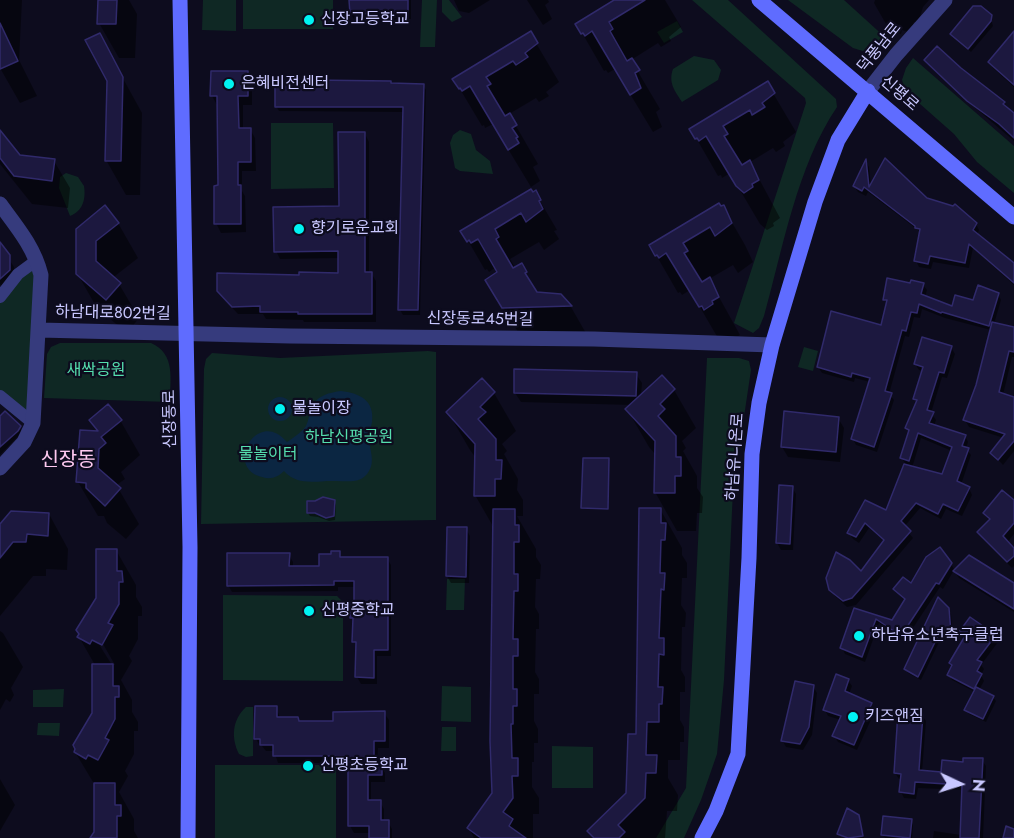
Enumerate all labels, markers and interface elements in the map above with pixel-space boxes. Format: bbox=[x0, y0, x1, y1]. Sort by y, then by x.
place label: 신장고등학교 bbox=[321, 10, 409, 30]
marker: 신장고등학교 bbox=[302, 13, 316, 27]
street label: 덕풍남로 bbox=[854, 19, 906, 77]
street label: 신평로 bbox=[876, 72, 922, 116]
place label: 은혜비전센터 bbox=[241, 74, 329, 94]
marker: 은혜비전센터 bbox=[222, 77, 236, 91]
place label: 향기로운교회 bbox=[311, 219, 399, 239]
marker: 향기로운교회 bbox=[292, 222, 306, 236]
street label: 하남대로802번길 bbox=[55, 303, 171, 325]
street label: 신장동로45번길 bbox=[427, 309, 533, 331]
park label: 새싹공원 bbox=[67, 361, 125, 381]
street label: 신장동로 bbox=[161, 389, 181, 449]
place label: 물놀이장 bbox=[292, 399, 351, 419]
marker: 물놀이장 bbox=[273, 402, 287, 416]
street label: 하남유니온로 bbox=[723, 412, 749, 502]
park label: 하남신평공원 bbox=[305, 428, 393, 448]
park label: 물놀이터 bbox=[239, 445, 297, 465]
district label: 신장동 bbox=[40, 449, 96, 473]
place label: 신평중학교 bbox=[321, 601, 395, 621]
marker: 신평중학교 bbox=[302, 604, 316, 618]
place label: 하남유소년축구클럽 bbox=[871, 626, 1003, 646]
marker: 하남유소년축구클럽 bbox=[852, 629, 866, 643]
place label: 키즈앤짐 bbox=[865, 707, 924, 727]
marker: 키즈앤짐 bbox=[846, 710, 860, 724]
north arrow bbox=[930, 754, 990, 814]
place label: 신평초등학교 bbox=[320, 756, 408, 776]
marker: 신평초등학교 bbox=[301, 759, 315, 773]
text: N bbox=[967, 778, 990, 792]

